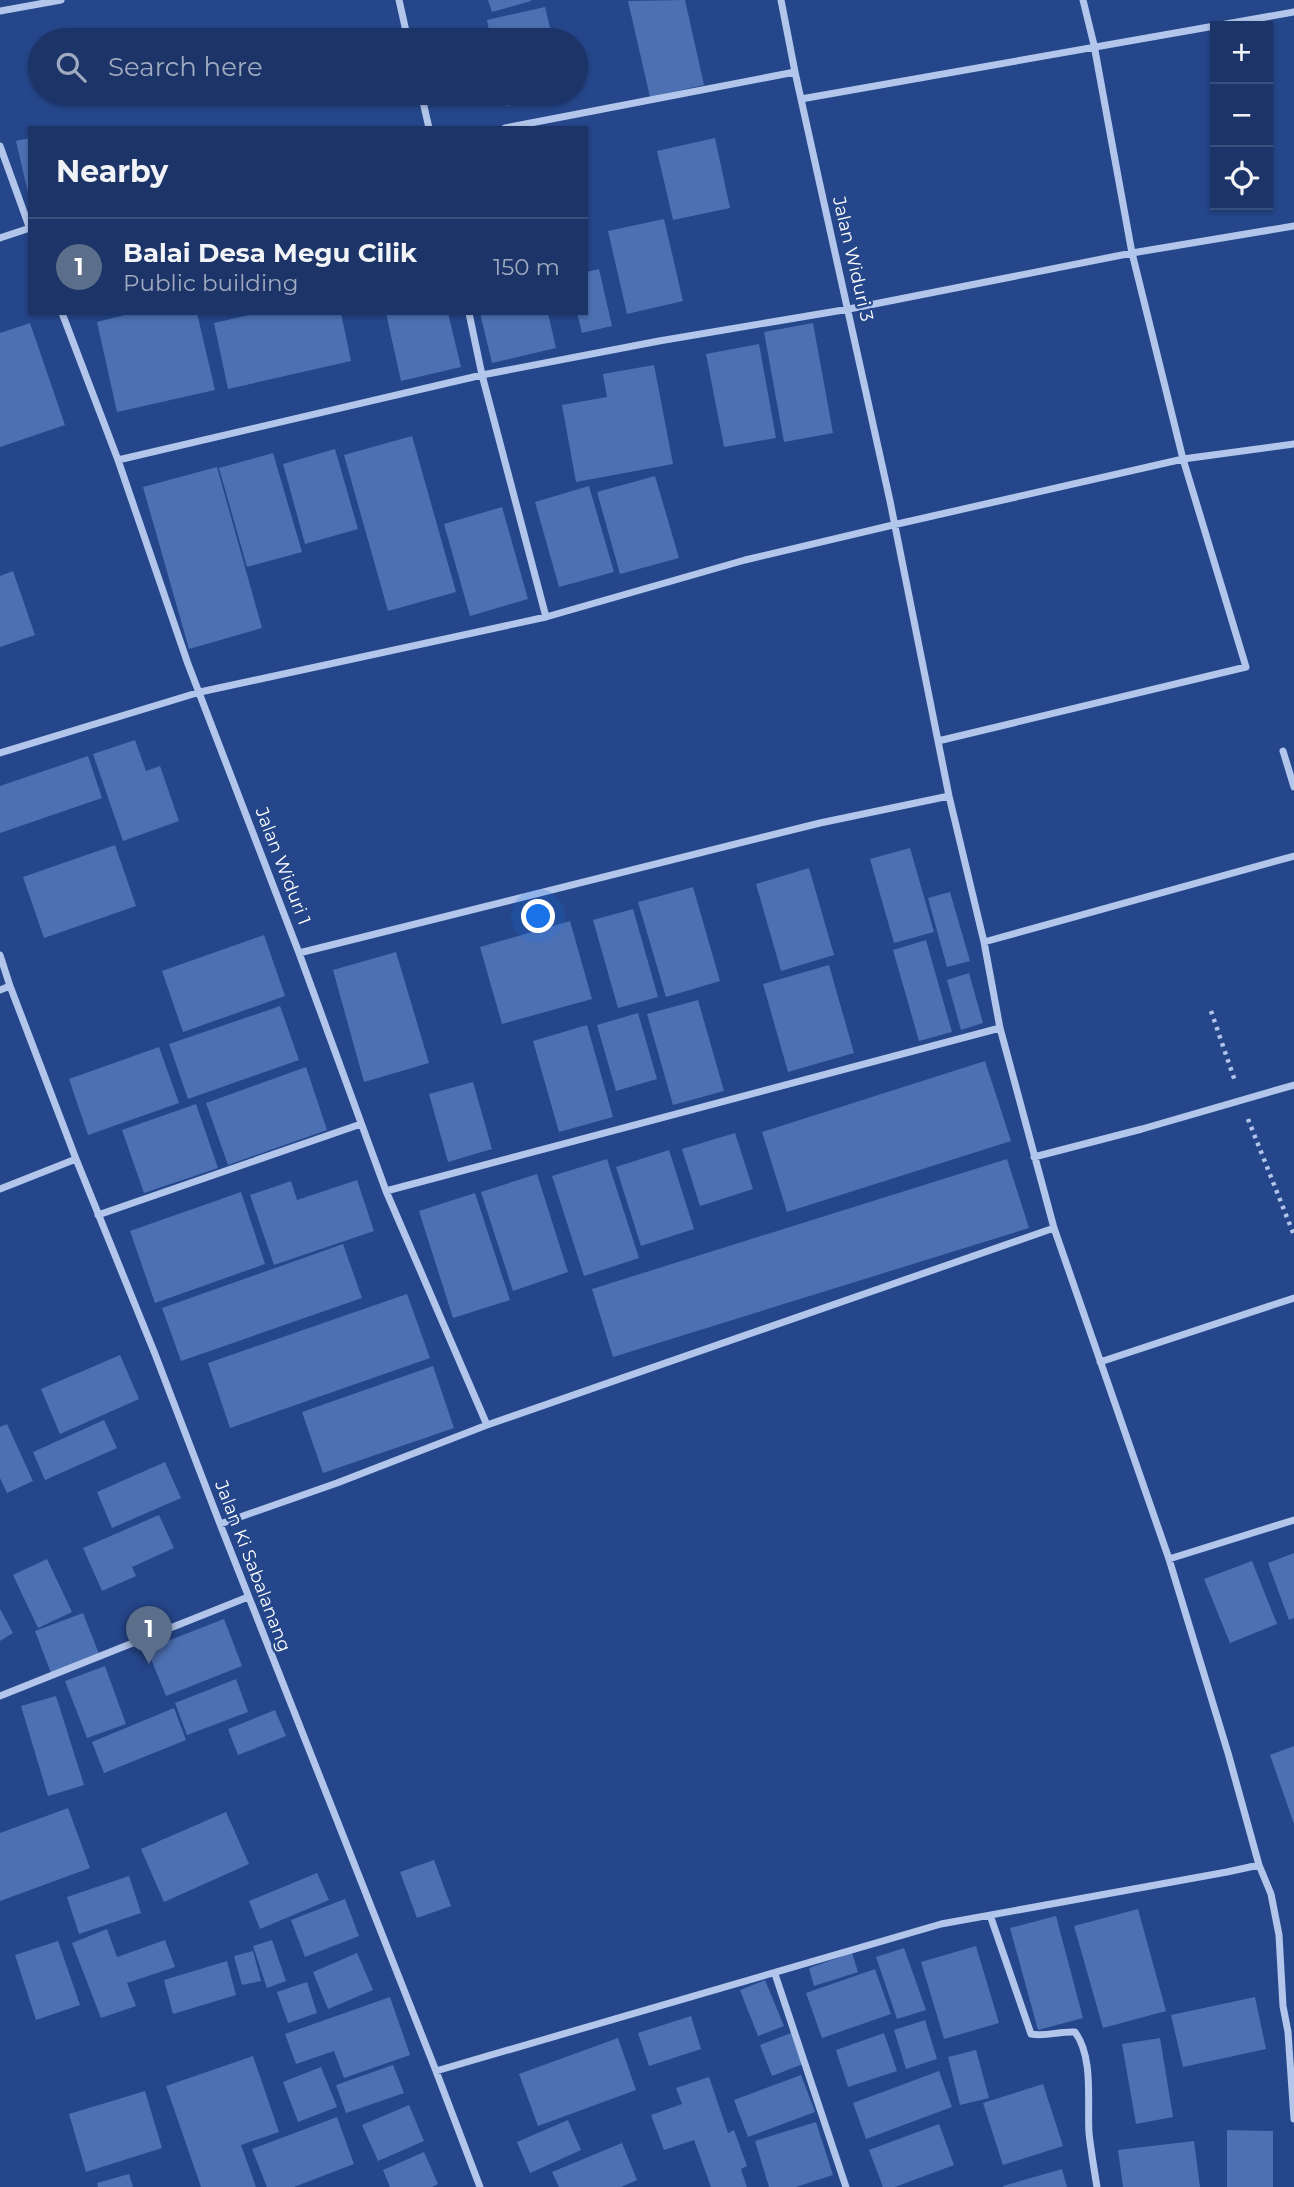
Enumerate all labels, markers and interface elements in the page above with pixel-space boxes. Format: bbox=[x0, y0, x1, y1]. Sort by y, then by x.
map controls bbox=[1210, 21, 1273, 210]
button: + bbox=[1210, 21, 1273, 84]
search box bbox=[28, 28, 588, 105]
icon: search bbox=[52, 48, 90, 86]
text: Search here bbox=[108, 51, 263, 83]
button: − bbox=[1210, 84, 1273, 147]
button: locate bbox=[1210, 147, 1273, 210]
text: Nearby bbox=[56, 153, 168, 190]
street label: Jalan Widuri 3 bbox=[828, 193, 878, 324]
text: Balai Desa Megu Cilik bbox=[123, 237, 417, 269]
text: 1 bbox=[74, 253, 84, 281]
text: 150 m bbox=[493, 253, 560, 281]
text: Public building bbox=[123, 269, 298, 297]
street label: Jalan Widuri 1 bbox=[250, 803, 315, 928]
your location bbox=[521, 899, 555, 933]
street label: Jalan Ki Sabalanang bbox=[210, 1476, 296, 1655]
pin: 1 bbox=[126, 1606, 172, 1664]

